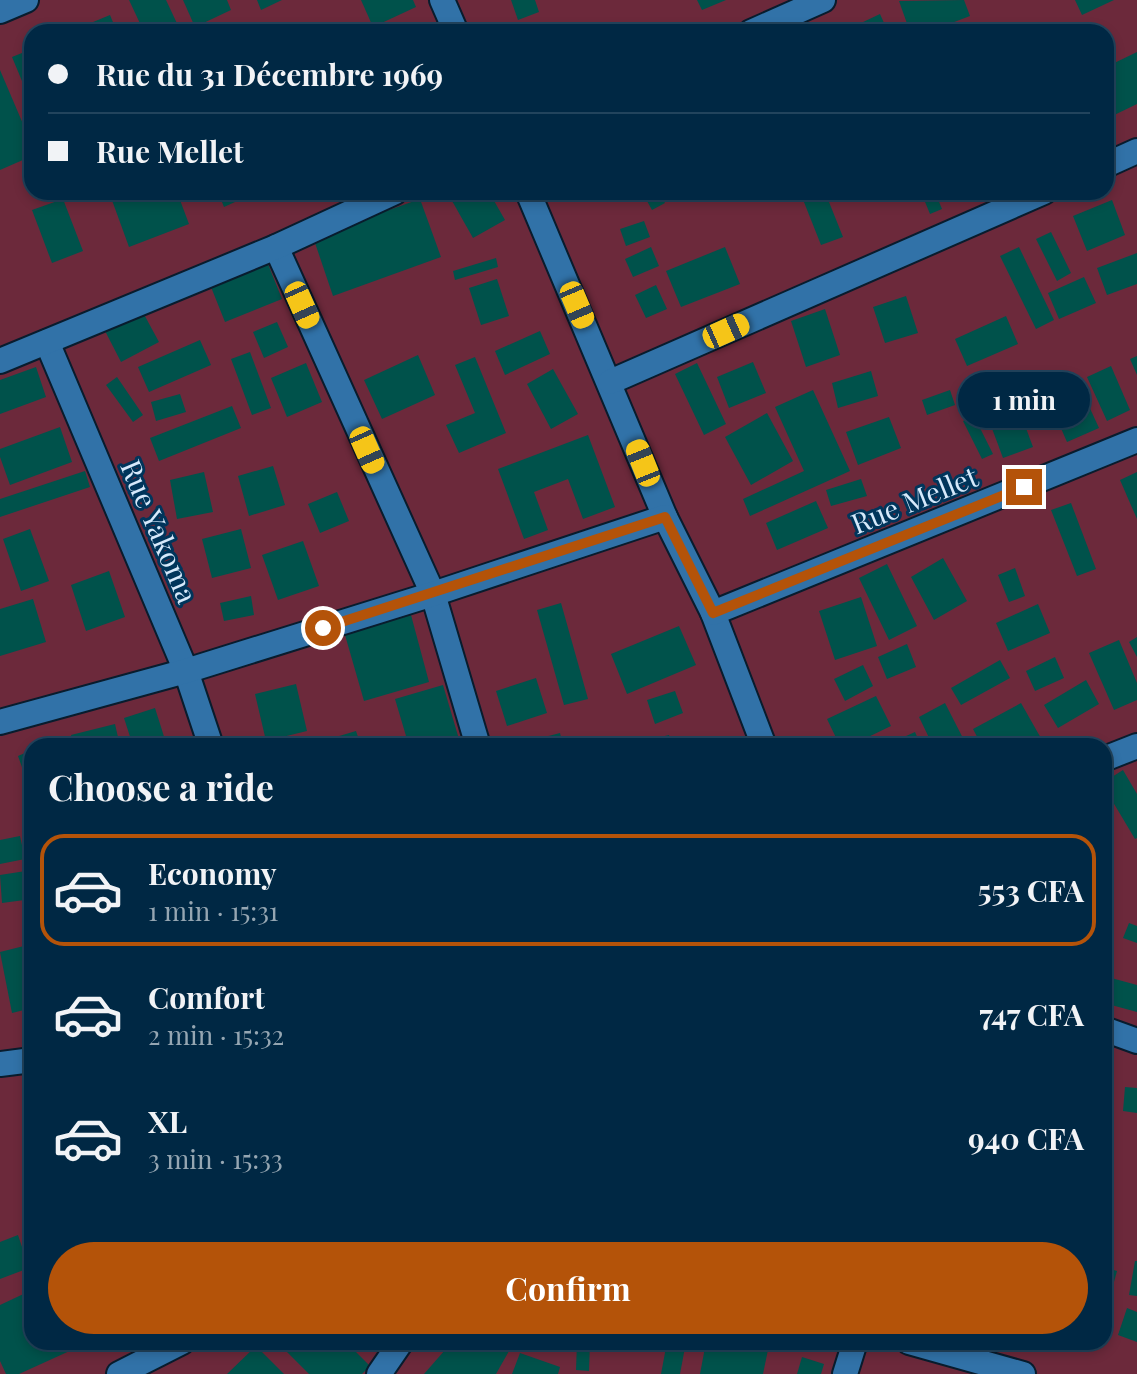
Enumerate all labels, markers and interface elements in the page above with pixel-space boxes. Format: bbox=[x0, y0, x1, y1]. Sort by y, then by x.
text: Rue du 31 Décembre 1969 bbox=[96, 54, 443, 94]
text: Rue Mellet bbox=[96, 131, 244, 171]
car bbox=[281, 278, 323, 332]
car bbox=[557, 278, 597, 332]
car bbox=[699, 310, 753, 352]
callout: 1 min bbox=[958, 371, 1090, 427]
text: 1 min bbox=[992, 382, 1056, 417]
car bbox=[346, 423, 388, 477]
car bbox=[623, 436, 663, 490]
street label: Rue Yakoma bbox=[113, 454, 207, 608]
street label: Rue Mellet bbox=[845, 456, 984, 541]
route end bbox=[1006, 469, 1042, 505]
route start bbox=[305, 610, 341, 646]
text: Choose a ride bbox=[48, 762, 274, 810]
text: Economy bbox=[148, 853, 277, 893]
icon: car bbox=[52, 854, 124, 926]
text: 553 CFA bbox=[978, 870, 1084, 910]
text: 1 min · 15:31 bbox=[148, 893, 279, 928]
text: Comfort bbox=[148, 977, 265, 1017]
icon: car bbox=[52, 978, 124, 1050]
text: 747 CFA bbox=[979, 994, 1084, 1034]
text: 2 min · 15:32 bbox=[148, 1017, 284, 1052]
text: XL bbox=[148, 1101, 187, 1141]
icon: car bbox=[52, 1102, 124, 1174]
text: 940 CFA bbox=[968, 1118, 1084, 1158]
text: 3 min · 15:33 bbox=[148, 1141, 283, 1176]
button: Confirm bbox=[48, 1242, 1088, 1334]

